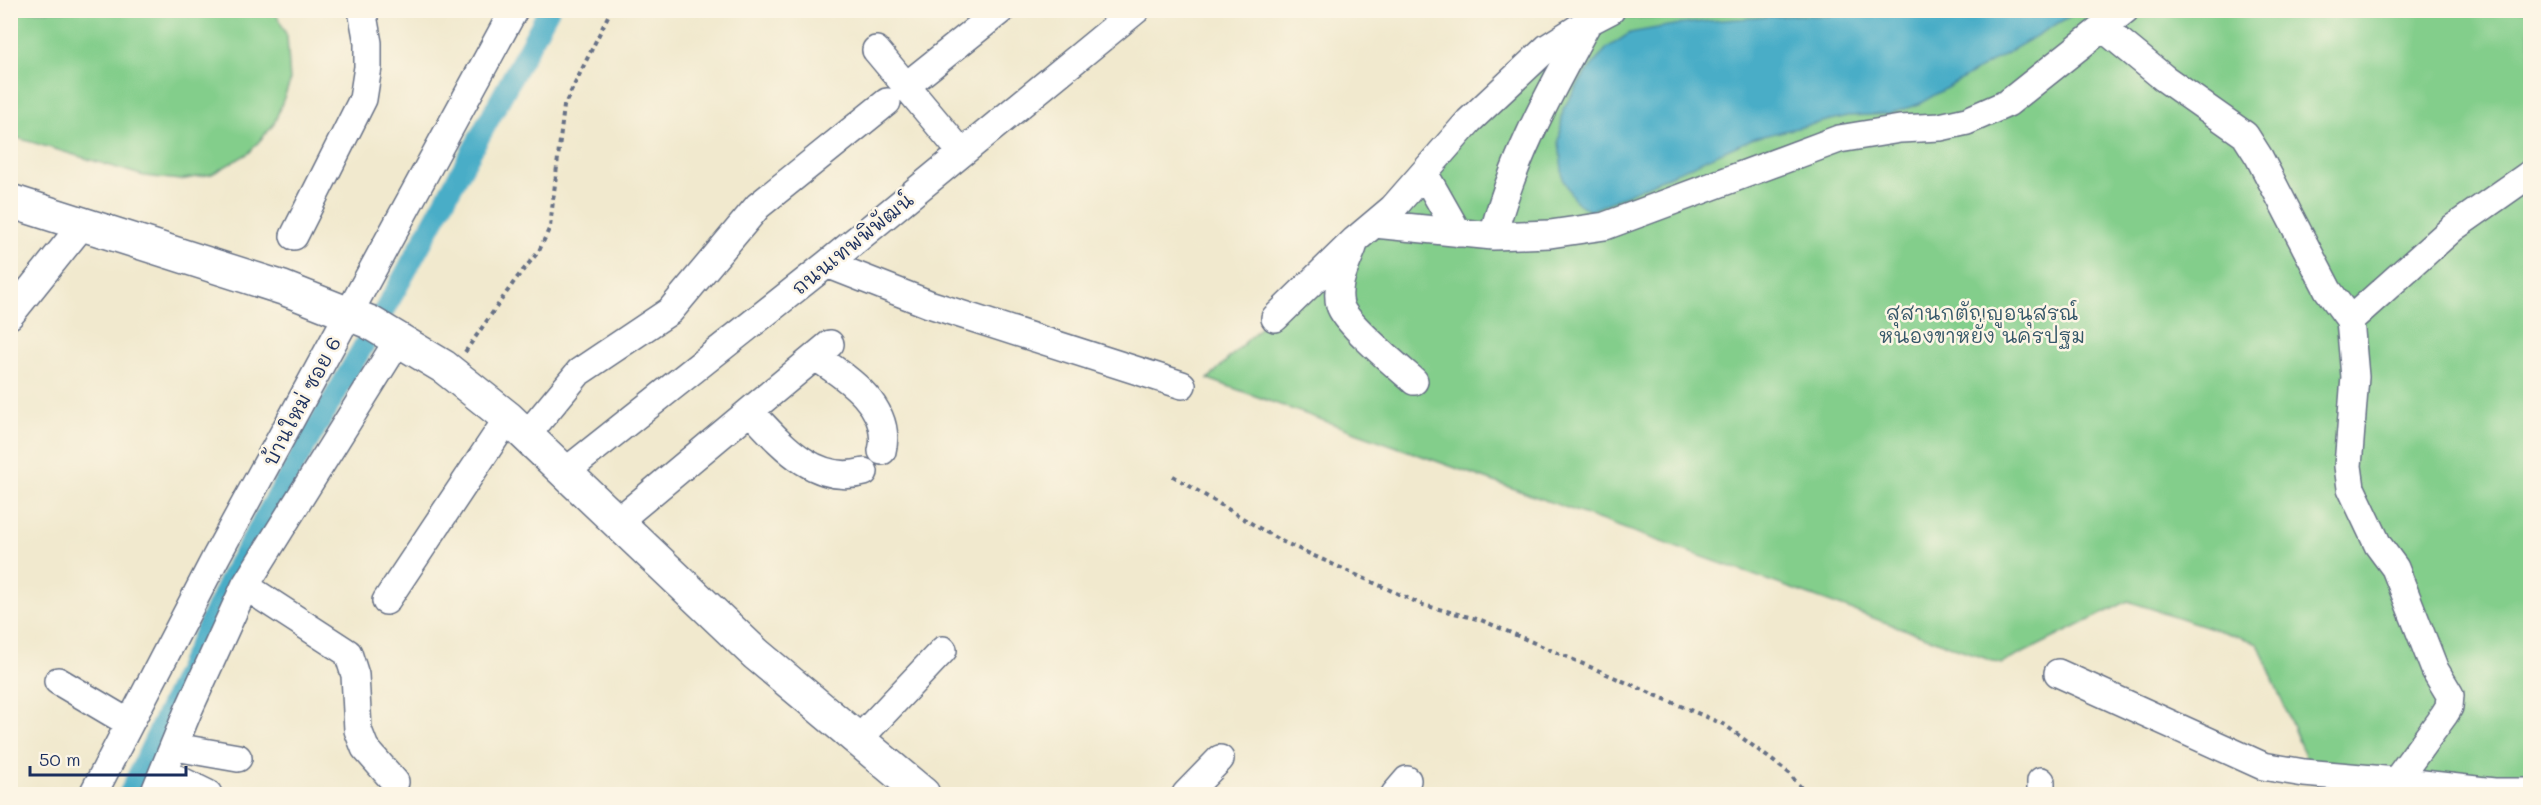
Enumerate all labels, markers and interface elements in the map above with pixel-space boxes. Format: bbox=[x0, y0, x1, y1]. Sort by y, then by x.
street label: ถนนเทพพิพัฒน์ bbox=[786, 186, 918, 300]
park label: สุสานกตัญญูอนุสรณ์ หนองขาหยั่ง นครปฐม bbox=[1879, 299, 2085, 349]
street label: บ้านใหม่ ซอย 6 bbox=[256, 332, 346, 470]
scale bar bbox=[30, 739, 186, 777]
text: 50 m bbox=[39, 747, 81, 771]

